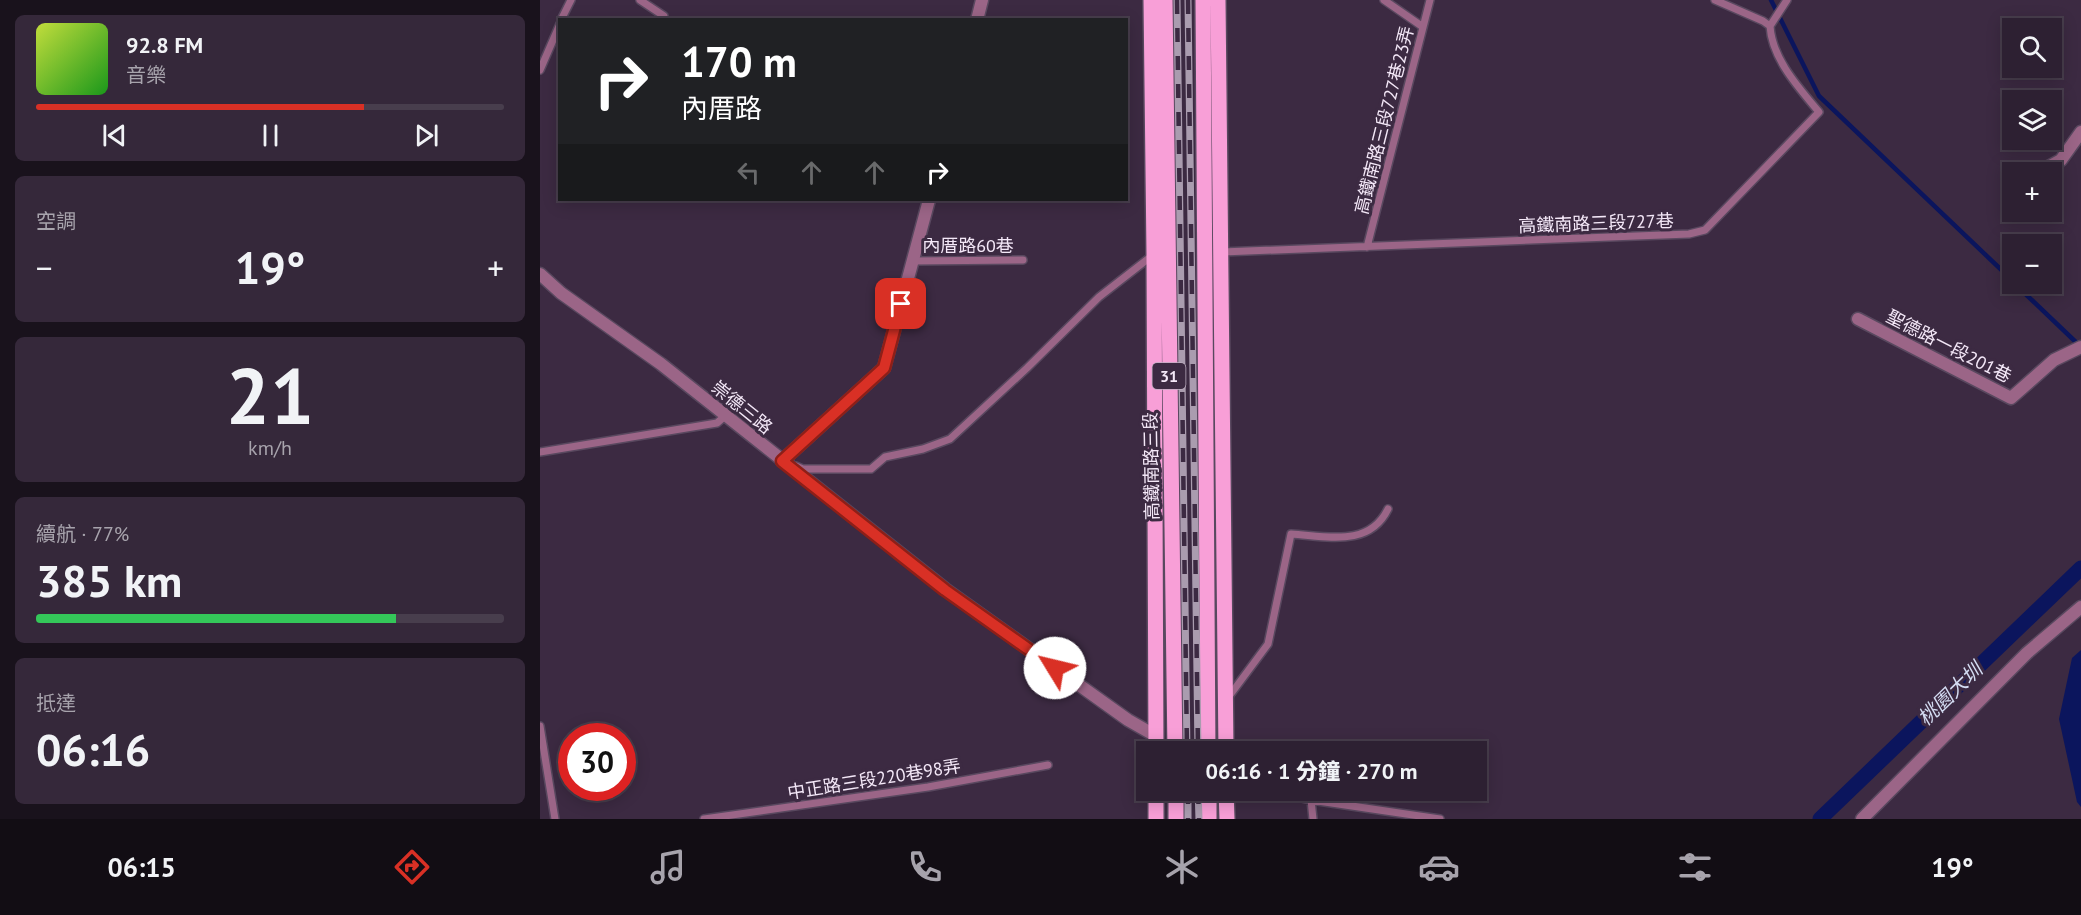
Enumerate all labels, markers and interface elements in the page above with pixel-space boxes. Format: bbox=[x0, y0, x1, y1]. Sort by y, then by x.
map controls bbox=[2002, 18, 2062, 294]
button: search bbox=[2002, 18, 2062, 78]
street label: 高鐵南路三段727巷23弄 bbox=[1349, 24, 1419, 216]
text: 92.8 FM bbox=[126, 31, 203, 59]
text: 170 m bbox=[681, 34, 797, 89]
icon: right bbox=[582, 42, 660, 120]
text: 音樂 bbox=[126, 62, 166, 88]
button: layers bbox=[2002, 90, 2062, 150]
text: 內厝路 bbox=[681, 91, 762, 125]
icon: previous bbox=[98, 119, 131, 152]
icon: pause bbox=[254, 119, 287, 152]
icon: next bbox=[410, 119, 443, 152]
icon: left bbox=[732, 156, 765, 189]
icon: ahead bbox=[795, 156, 828, 189]
icon: ahead bbox=[858, 156, 891, 189]
icon: right bbox=[921, 156, 954, 189]
button: + bbox=[2002, 162, 2062, 222]
text: 空調 bbox=[36, 208, 76, 234]
street label: 高鐵南路三段727巷 bbox=[1518, 209, 1674, 237]
street label: 內厝路60巷 bbox=[922, 234, 1014, 257]
button: − bbox=[2002, 234, 2062, 294]
text: 19° bbox=[235, 238, 305, 296]
text: − bbox=[36, 246, 53, 289]
text: + bbox=[487, 246, 504, 289]
pin bbox=[875, 278, 926, 329]
icon: arrive bbox=[884, 287, 917, 320]
street label: 聖德路一段201巷 bbox=[1883, 305, 2015, 387]
text: 21 bbox=[226, 345, 314, 446]
road number: 31 bbox=[1152, 363, 1186, 389]
street label: 崇德三路 bbox=[707, 375, 777, 439]
street label: 高鐵南路三段 bbox=[1139, 412, 1163, 520]
text: km/h bbox=[248, 435, 292, 461]
text: 續航 · 77% bbox=[36, 521, 129, 547]
text: 385 km bbox=[36, 551, 182, 609]
position arrow bbox=[1023, 636, 1087, 700]
water label: 桃園大圳 bbox=[1912, 655, 1990, 731]
text: 抵達 bbox=[36, 690, 76, 716]
text: 06:16 bbox=[36, 720, 150, 778]
speed limit sign: 30 bbox=[558, 723, 636, 801]
street label: 中正路三段220巷98弄 bbox=[786, 754, 962, 804]
text: 06:16 · 1 分鐘 · 270 m bbox=[1206, 757, 1417, 785]
icon: directions bbox=[391, 846, 433, 888]
icon: music bbox=[647, 846, 689, 888]
icon: phone bbox=[904, 846, 946, 888]
icon: climate bbox=[1161, 846, 1203, 888]
icon: car bbox=[1418, 846, 1460, 888]
icon: filters bbox=[1674, 846, 1716, 888]
text: 06:15 bbox=[107, 850, 176, 884]
text: 19° bbox=[1931, 850, 1974, 884]

